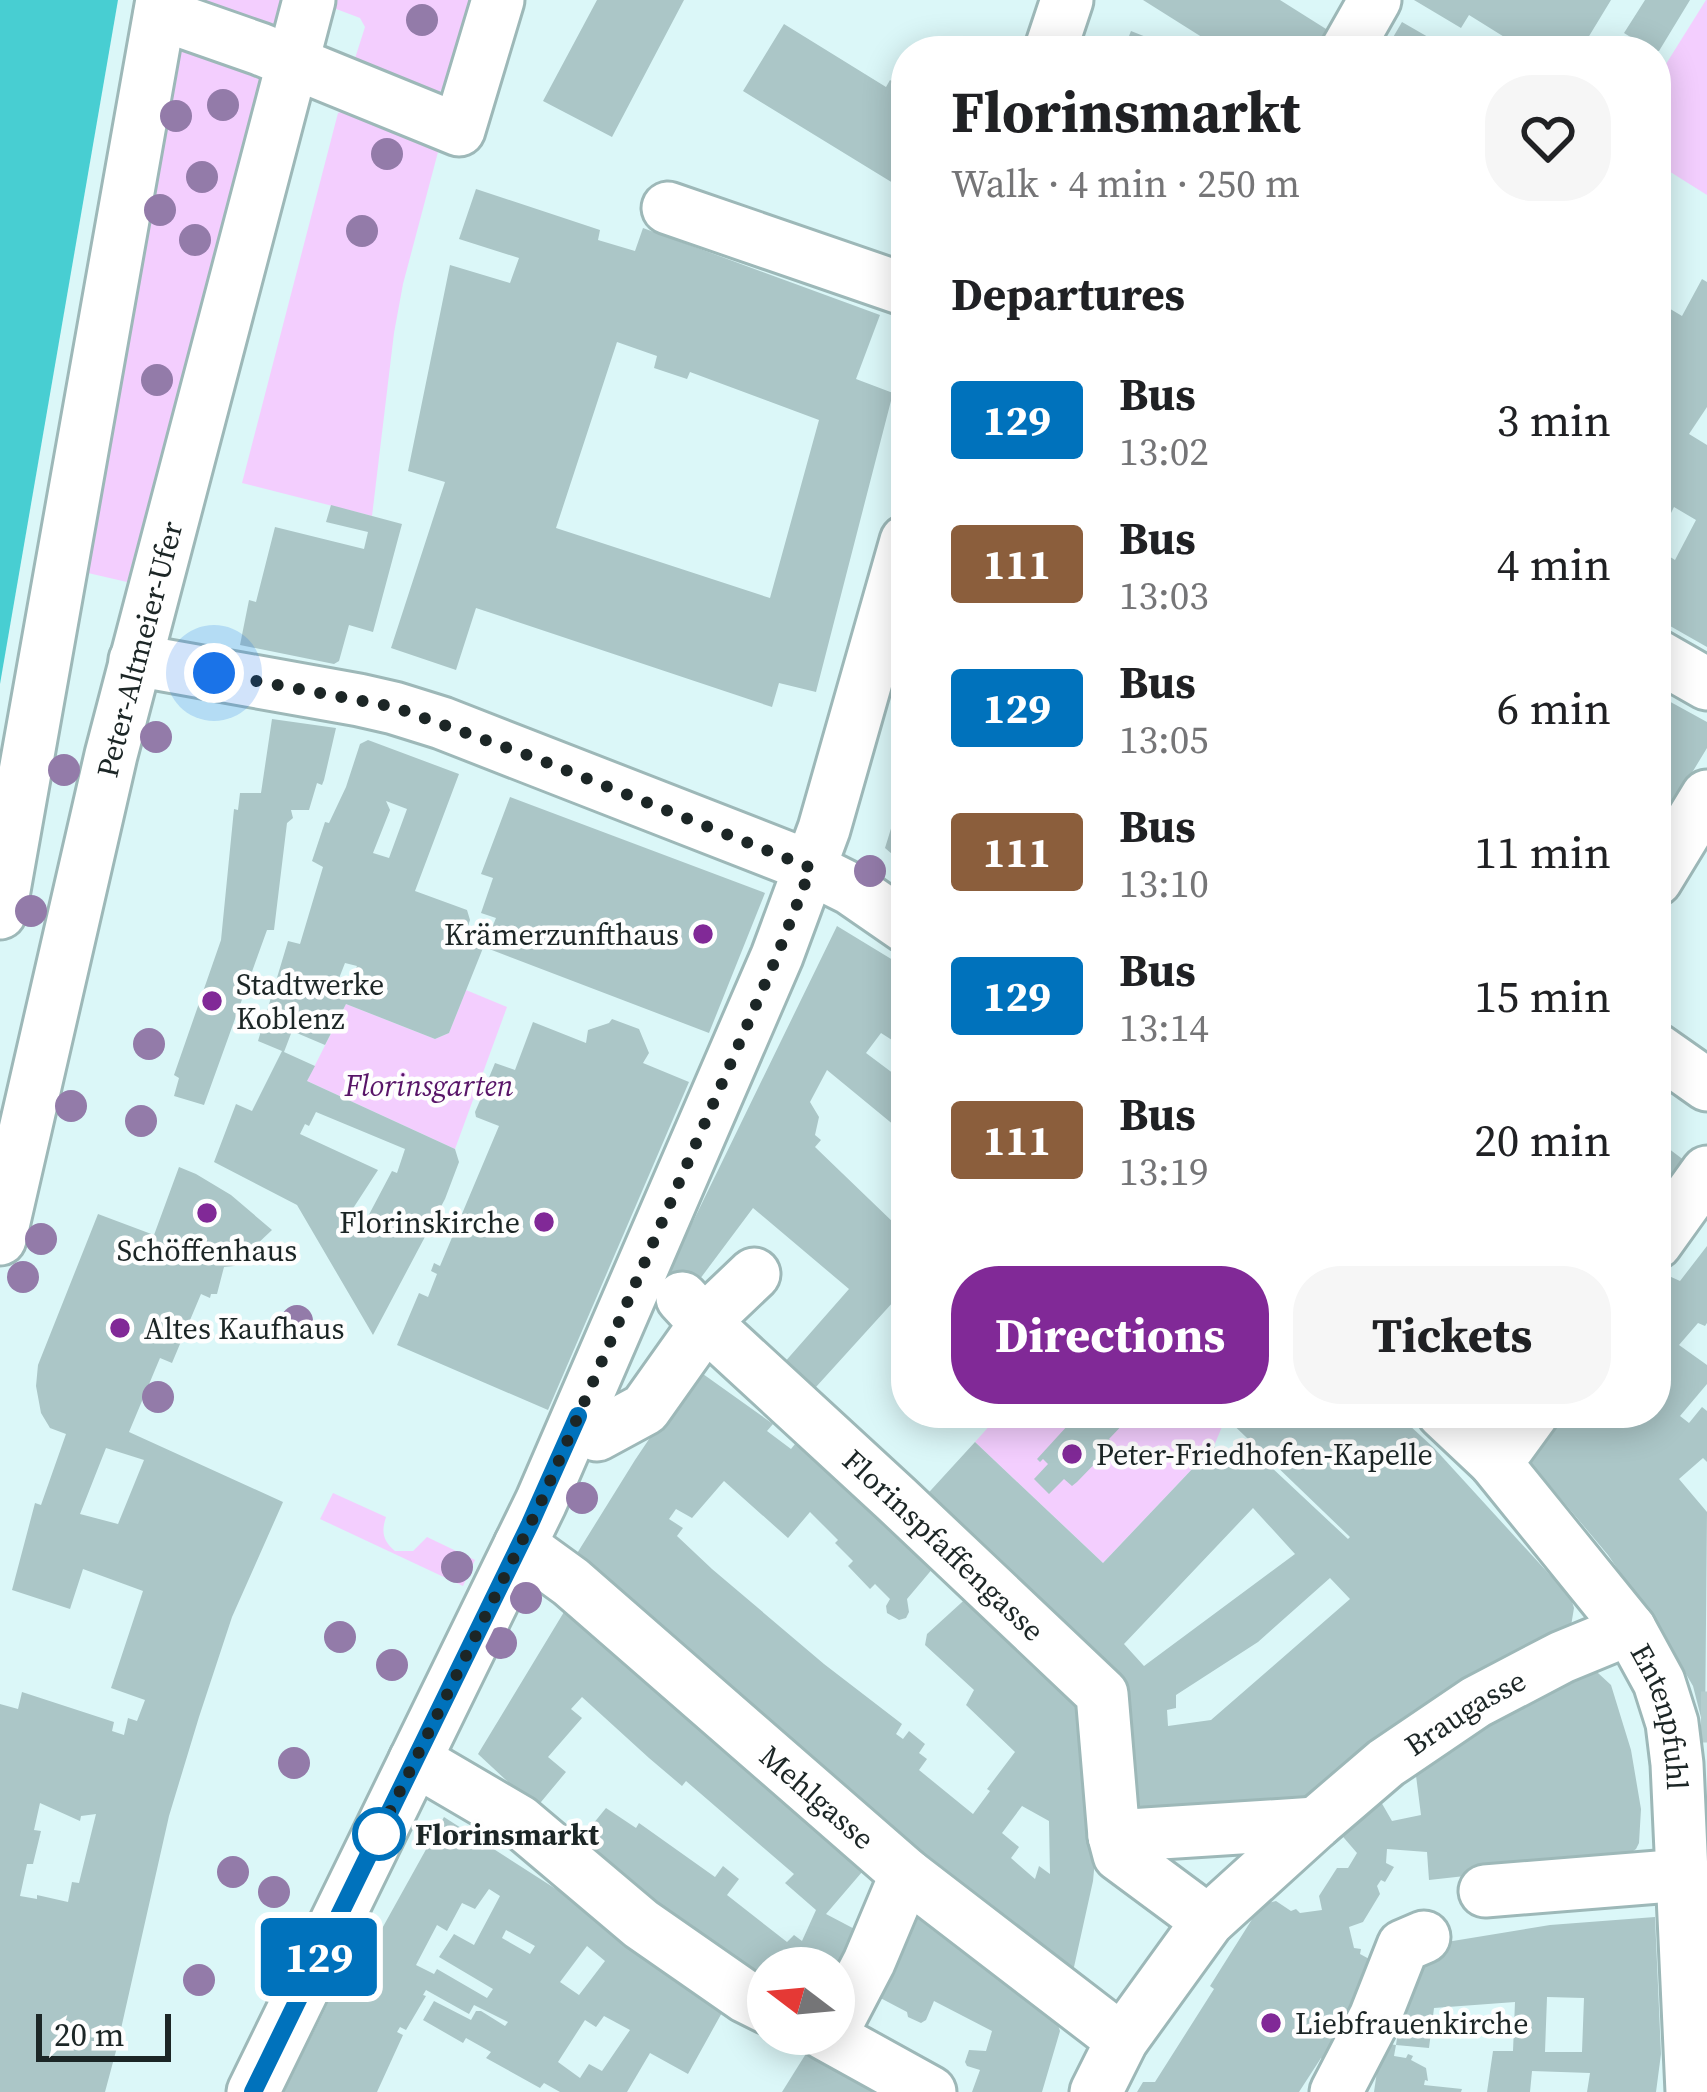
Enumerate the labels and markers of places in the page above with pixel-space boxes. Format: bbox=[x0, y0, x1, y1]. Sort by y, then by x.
place label: Krämerzunfthaus bbox=[444, 914, 679, 955]
marker: Krämerzunfthaus bbox=[690, 921, 716, 947]
place label: Stadtwerke Koblenz bbox=[236, 964, 384, 1039]
marker: Stadtwerke Koblenz bbox=[199, 988, 225, 1014]
marker: Schöffenhaus bbox=[194, 1200, 220, 1226]
place label: Florinskirche bbox=[339, 1202, 520, 1243]
marker: Florinskirche bbox=[531, 1209, 557, 1235]
place label: Schöffenhaus bbox=[117, 1230, 297, 1271]
place label: Altes Kaufhaus bbox=[144, 1308, 345, 1349]
marker: Altes Kaufhaus bbox=[107, 1315, 133, 1341]
place label: Peter-Friedhofen-Kapelle bbox=[1096, 1434, 1433, 1475]
marker: Peter-Friedhofen-Kapelle bbox=[1059, 1441, 1085, 1467]
marker: Florinsmarkt bbox=[354, 1809, 404, 1859]
place label: Florinsmarkt bbox=[415, 1814, 599, 1855]
place label: Liebfrauenkirche bbox=[1295, 2003, 1528, 2044]
marker: Liebfrauenkirche bbox=[1258, 2010, 1284, 2036]

